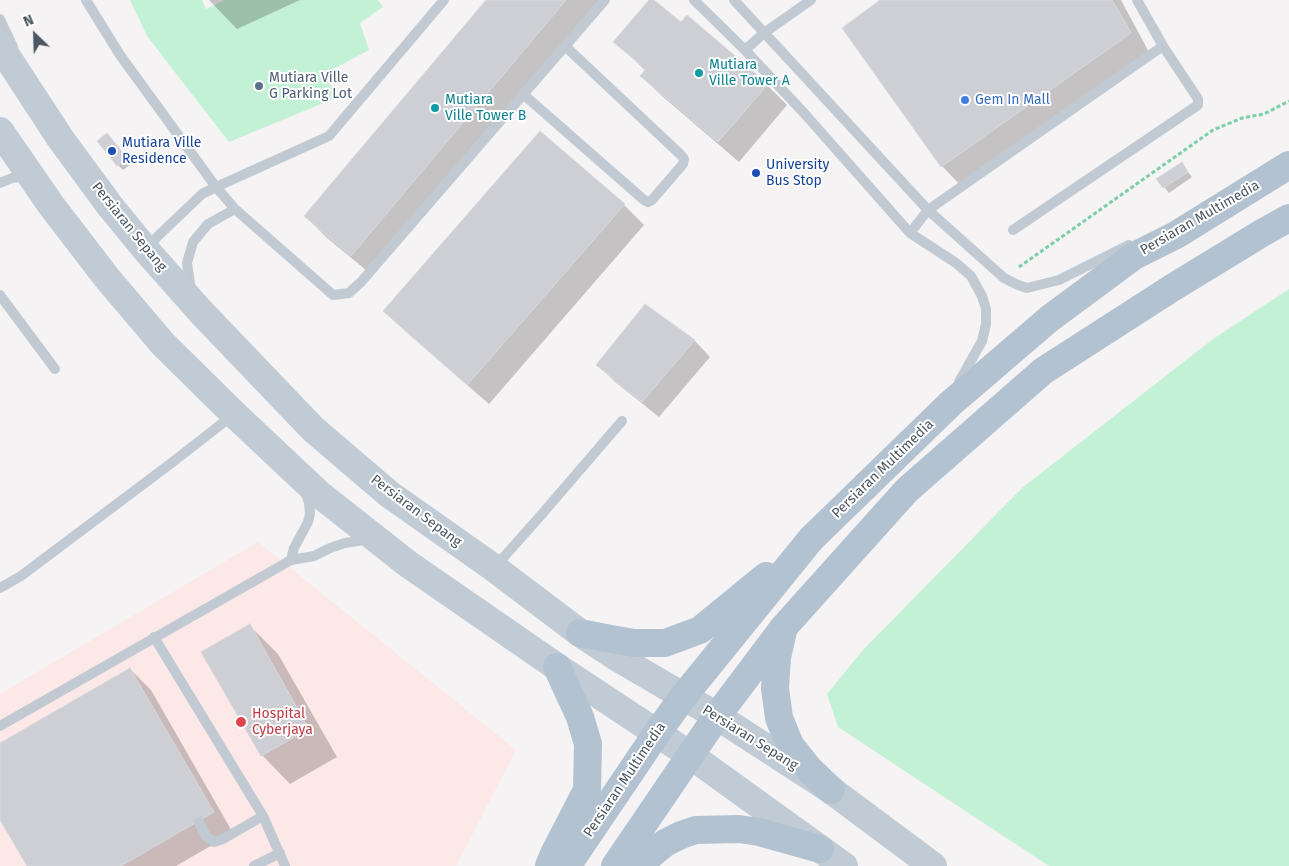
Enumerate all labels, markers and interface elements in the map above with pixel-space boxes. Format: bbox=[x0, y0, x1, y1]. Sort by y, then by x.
north arrow bbox=[10, 10, 60, 60]
text: N bbox=[21, 11, 36, 30]
place label: Mutiara Ville Tower A bbox=[709, 57, 790, 90]
marker: Mutiara Ville Tower A bbox=[693, 67, 705, 79]
place label: Mutiara Ville G Parking Lot bbox=[269, 70, 352, 102]
marker: Mutiara Ville G Parking Lot bbox=[253, 80, 265, 92]
place label: Mutiara Ville Tower B bbox=[445, 92, 526, 124]
place label: Gem In Mall bbox=[975, 92, 1050, 108]
marker: Gem In Mall bbox=[959, 94, 971, 106]
marker: Mutiara Ville Tower B bbox=[429, 102, 441, 114]
place label: Mutiara Ville Residence bbox=[122, 135, 201, 168]
marker: Mutiara Ville Residence bbox=[106, 145, 118, 157]
place label: University Bus Stop bbox=[766, 157, 829, 190]
marker: University Bus Stop bbox=[750, 167, 762, 179]
street label: Persiaran Multimedia bbox=[1137, 177, 1263, 259]
street label: Persiaran Sepang bbox=[88, 179, 170, 275]
street label: Persiaran Multimedia bbox=[829, 416, 937, 522]
street label: Persiaran Sepang bbox=[367, 471, 465, 551]
street label: Persiaran Sepang bbox=[699, 702, 801, 774]
place label: Hospital Cyberjaya bbox=[252, 706, 313, 739]
marker: Hospital Cyberjaya bbox=[234, 715, 248, 729]
street label: Persiaran Multimedia bbox=[580, 719, 670, 841]

